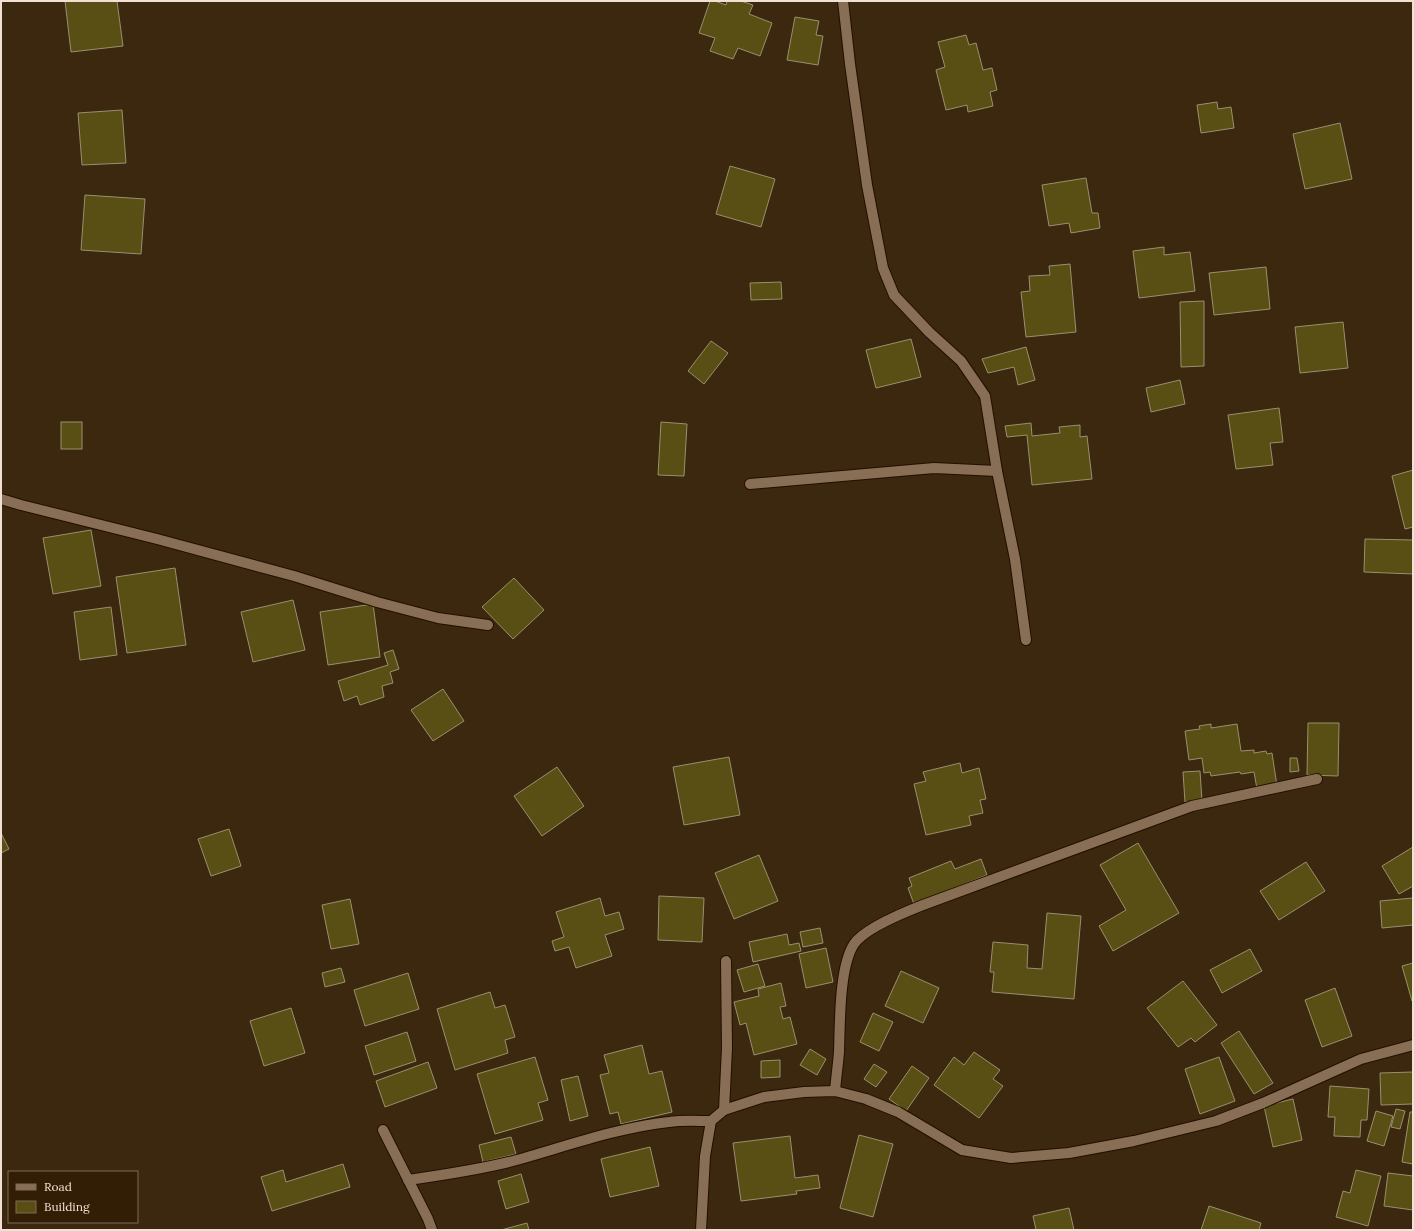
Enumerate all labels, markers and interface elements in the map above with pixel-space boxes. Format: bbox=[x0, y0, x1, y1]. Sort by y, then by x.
legend bbox=[8, 1171, 138, 1223]
text: Road bbox=[44, 1179, 72, 1194]
text: Building bbox=[44, 1199, 90, 1214]

